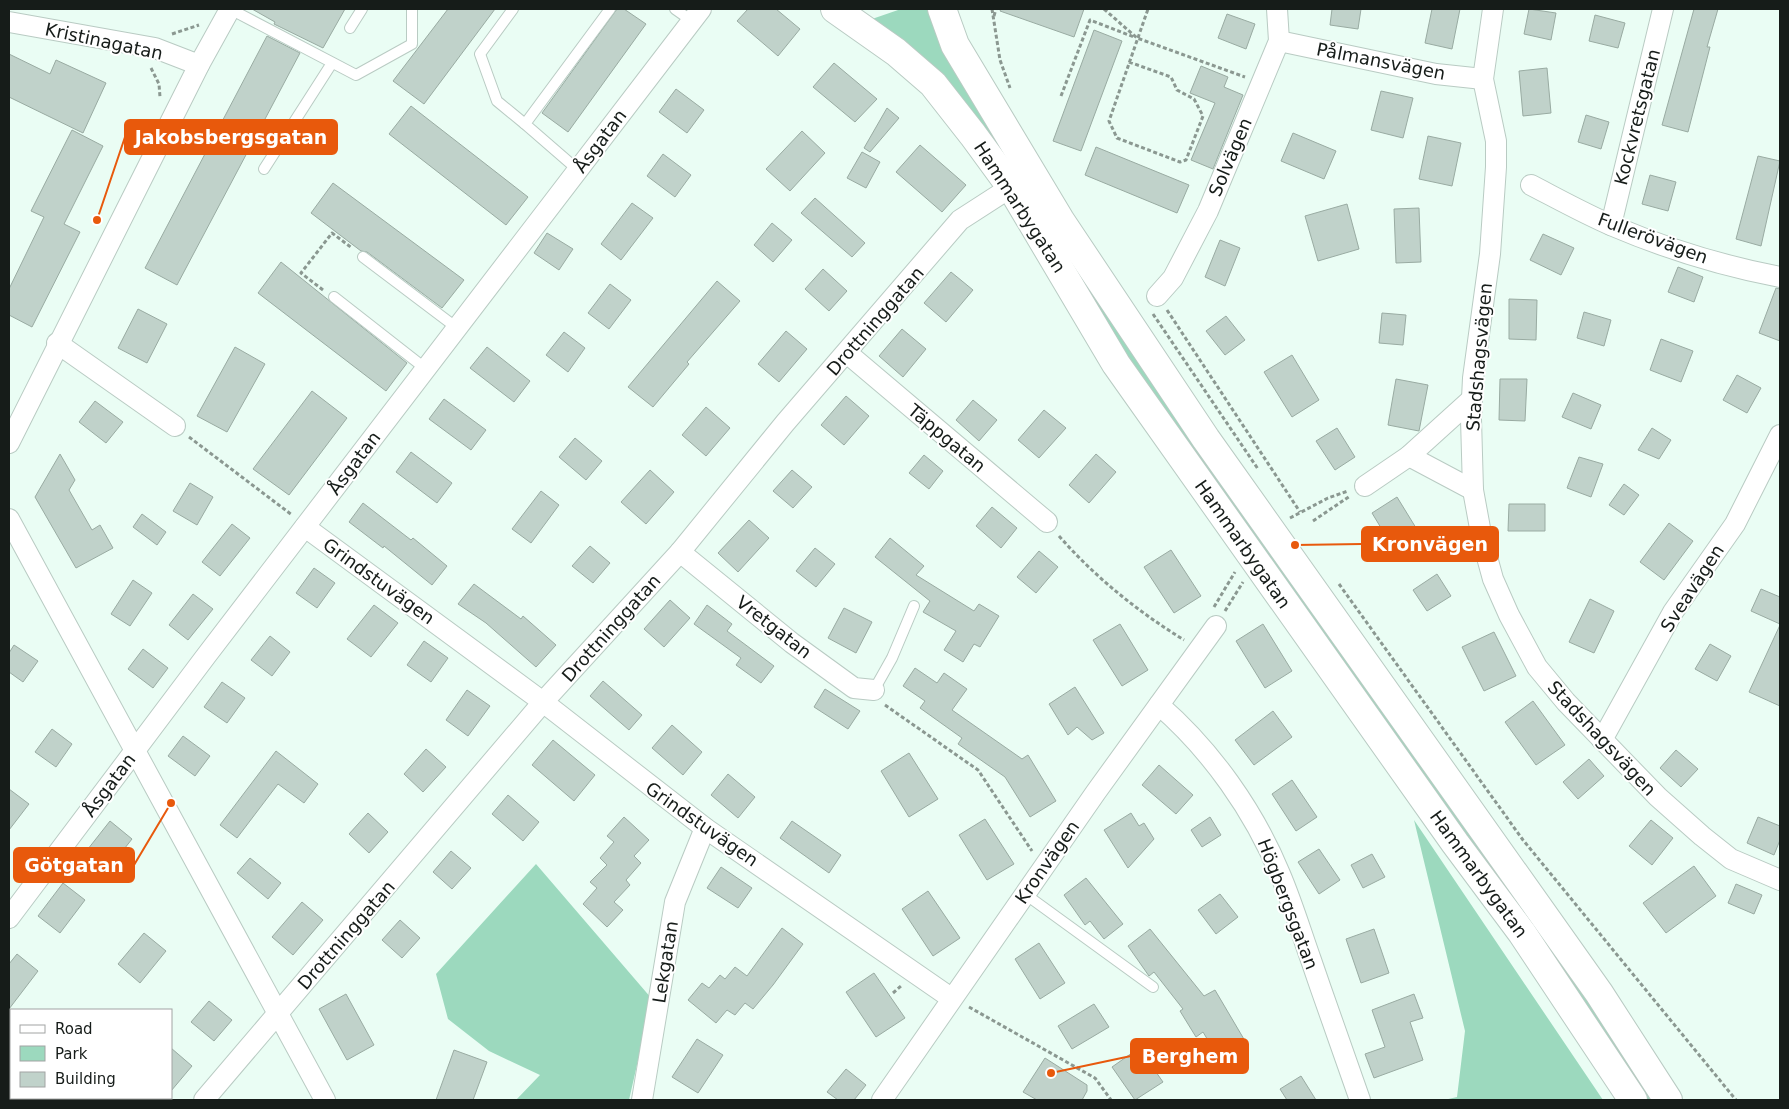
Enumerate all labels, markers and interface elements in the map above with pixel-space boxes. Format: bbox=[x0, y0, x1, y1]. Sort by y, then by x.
street label: Kristinagatan bbox=[43, 18, 165, 64]
street label: Pålmansvägen bbox=[1315, 38, 1447, 84]
street label: Kockvretsgatan bbox=[1610, 47, 1664, 187]
street label: Åsgatan bbox=[569, 105, 631, 177]
street label: Solvägen bbox=[1204, 115, 1256, 199]
callout: Jakobsbergsgatan bbox=[125, 120, 337, 154]
text: Jakobsbergsgatan bbox=[133, 126, 327, 148]
street label: Hammarbygatan bbox=[970, 137, 1070, 277]
street label: Fullerövägen bbox=[1595, 208, 1711, 268]
street label: Drottninggatan bbox=[822, 262, 928, 380]
street label: Stadshagsvägen bbox=[1462, 282, 1496, 432]
street label: Täppgatan bbox=[903, 399, 990, 476]
street label: Åsgatan bbox=[323, 427, 385, 499]
street label: Hammarbygatan bbox=[1191, 476, 1295, 612]
callout: Kronvägen bbox=[1362, 527, 1498, 561]
text: Kronvägen bbox=[1372, 533, 1488, 555]
street label: Grindstuvägen bbox=[319, 534, 439, 628]
street label: Sveavägen bbox=[1656, 540, 1728, 636]
street label: Drottninggatan bbox=[557, 570, 665, 686]
street label: Vretgatan bbox=[732, 591, 816, 663]
street label: Stadshagsvägen bbox=[1543, 676, 1661, 800]
street label: Åsgatan bbox=[78, 749, 140, 821]
street label: Grindstuvägen bbox=[642, 777, 762, 871]
street label: Hammarbygatan bbox=[1426, 806, 1532, 942]
street label: Kronvägen bbox=[1011, 816, 1083, 908]
street label: Högbergsgatan bbox=[1253, 836, 1323, 972]
callout: Götgatan bbox=[14, 848, 134, 882]
text: Götgatan bbox=[24, 854, 124, 876]
street label: Drottninggatan bbox=[293, 876, 399, 994]
street label: Lekgatan bbox=[648, 919, 682, 1005]
legend bbox=[10, 1009, 172, 1099]
text: Road bbox=[55, 1020, 93, 1038]
callout: Berghem bbox=[1131, 1039, 1248, 1073]
text: Park bbox=[55, 1045, 88, 1063]
text: Berghem bbox=[1142, 1045, 1238, 1067]
text: Building bbox=[55, 1070, 116, 1088]

